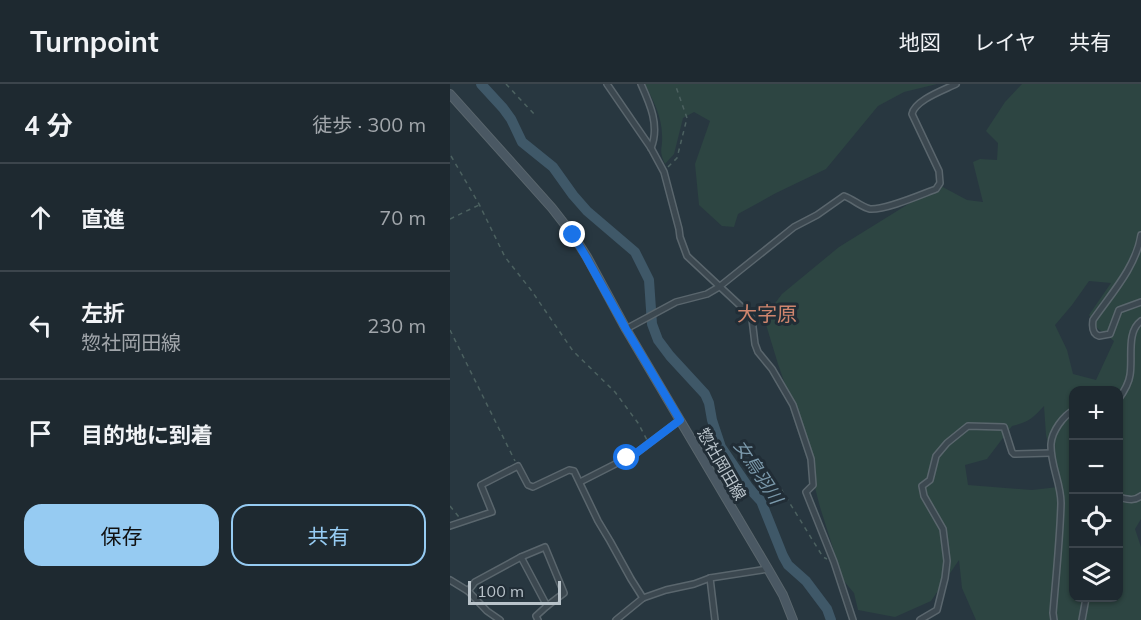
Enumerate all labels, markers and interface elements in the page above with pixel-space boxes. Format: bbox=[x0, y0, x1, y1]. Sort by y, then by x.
text: Turnpoint bbox=[30, 24, 159, 59]
text: 地図 bbox=[899, 29, 941, 55]
text: レイヤ bbox=[974, 29, 1036, 55]
text: 共有 bbox=[1069, 29, 1111, 55]
text: 4 分 bbox=[24, 109, 73, 142]
text: 徒歩 · 300 m bbox=[312, 112, 426, 137]
icon: ahead bbox=[24, 201, 57, 234]
text: 直進 bbox=[81, 205, 125, 233]
text: 70 m bbox=[379, 205, 426, 230]
route end bbox=[559, 221, 585, 247]
text: 左折 bbox=[81, 299, 125, 327]
district label: 大字原 bbox=[737, 301, 797, 326]
icon: left bbox=[24, 309, 57, 342]
text: 230 m bbox=[367, 313, 426, 338]
text: 惣社岡田線 bbox=[81, 330, 181, 355]
map controls bbox=[1069, 386, 1123, 602]
button: + bbox=[1069, 386, 1123, 440]
icon: arrive bbox=[24, 417, 57, 450]
text: 目的地に到着 bbox=[81, 421, 213, 449]
street label: 惣社岡田線 bbox=[693, 424, 751, 504]
water label: 女鳥羽川 bbox=[729, 435, 789, 510]
button: − bbox=[1069, 440, 1123, 494]
route start bbox=[613, 444, 639, 470]
button: locate bbox=[1069, 494, 1123, 548]
button: 保存 bbox=[24, 504, 219, 566]
button: 共有 bbox=[231, 504, 426, 566]
button: layers bbox=[1069, 548, 1123, 602]
scale bar bbox=[468, 578, 561, 606]
text: 100 m bbox=[477, 581, 524, 601]

